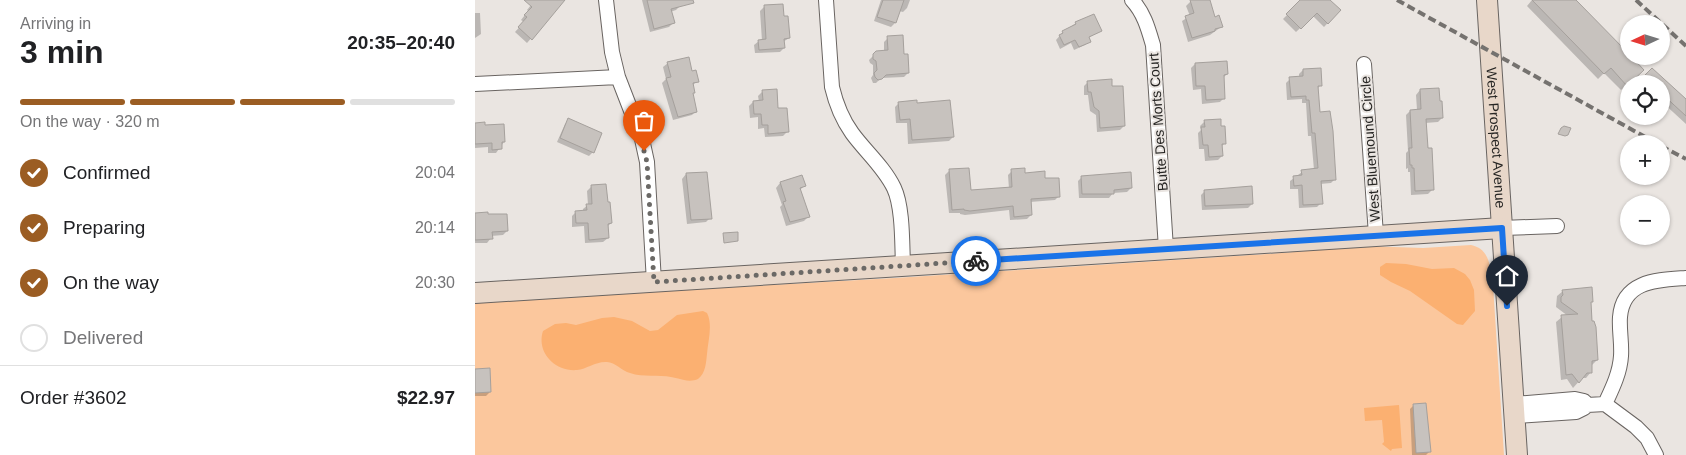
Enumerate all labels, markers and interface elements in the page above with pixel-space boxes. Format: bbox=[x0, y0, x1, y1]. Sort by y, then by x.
text: Arriving in bbox=[20, 15, 91, 32]
north arrow bbox=[1620, 15, 1670, 65]
map controls bbox=[1620, 15, 1670, 245]
text: 20:35–20:40 bbox=[347, 32, 455, 53]
text: 3 min bbox=[20, 34, 104, 70]
street label: Butte Des Morts Court bbox=[1145, 52, 1171, 192]
street label: West Prospect Avenue bbox=[1483, 67, 1509, 209]
street label: West Bluemound Circle bbox=[1357, 75, 1383, 222]
button: locate bbox=[1620, 75, 1670, 125]
pin bbox=[623, 100, 665, 151]
icon: bag bbox=[630, 107, 658, 135]
text: On the way · 320 m bbox=[20, 113, 160, 130]
button: + bbox=[1620, 135, 1670, 185]
icon: check bbox=[20, 159, 48, 187]
text: Confirmed bbox=[63, 162, 151, 183]
text: 20:04 bbox=[415, 164, 455, 181]
button: − bbox=[1620, 195, 1670, 245]
icon: check bbox=[20, 214, 48, 242]
text: Preparing bbox=[63, 217, 145, 238]
text: 20:14 bbox=[415, 219, 455, 236]
courier bbox=[951, 236, 1001, 286]
icon: bike bbox=[962, 247, 990, 275]
pin bbox=[1486, 255, 1528, 306]
icon: home bbox=[1493, 262, 1521, 290]
icon: check bbox=[20, 269, 48, 297]
text: On the way bbox=[63, 272, 159, 293]
text: 20:30 bbox=[415, 274, 455, 291]
text: Delivered bbox=[63, 327, 143, 348]
text: Order #3602 bbox=[20, 387, 127, 408]
text: $22.97 bbox=[397, 387, 455, 408]

